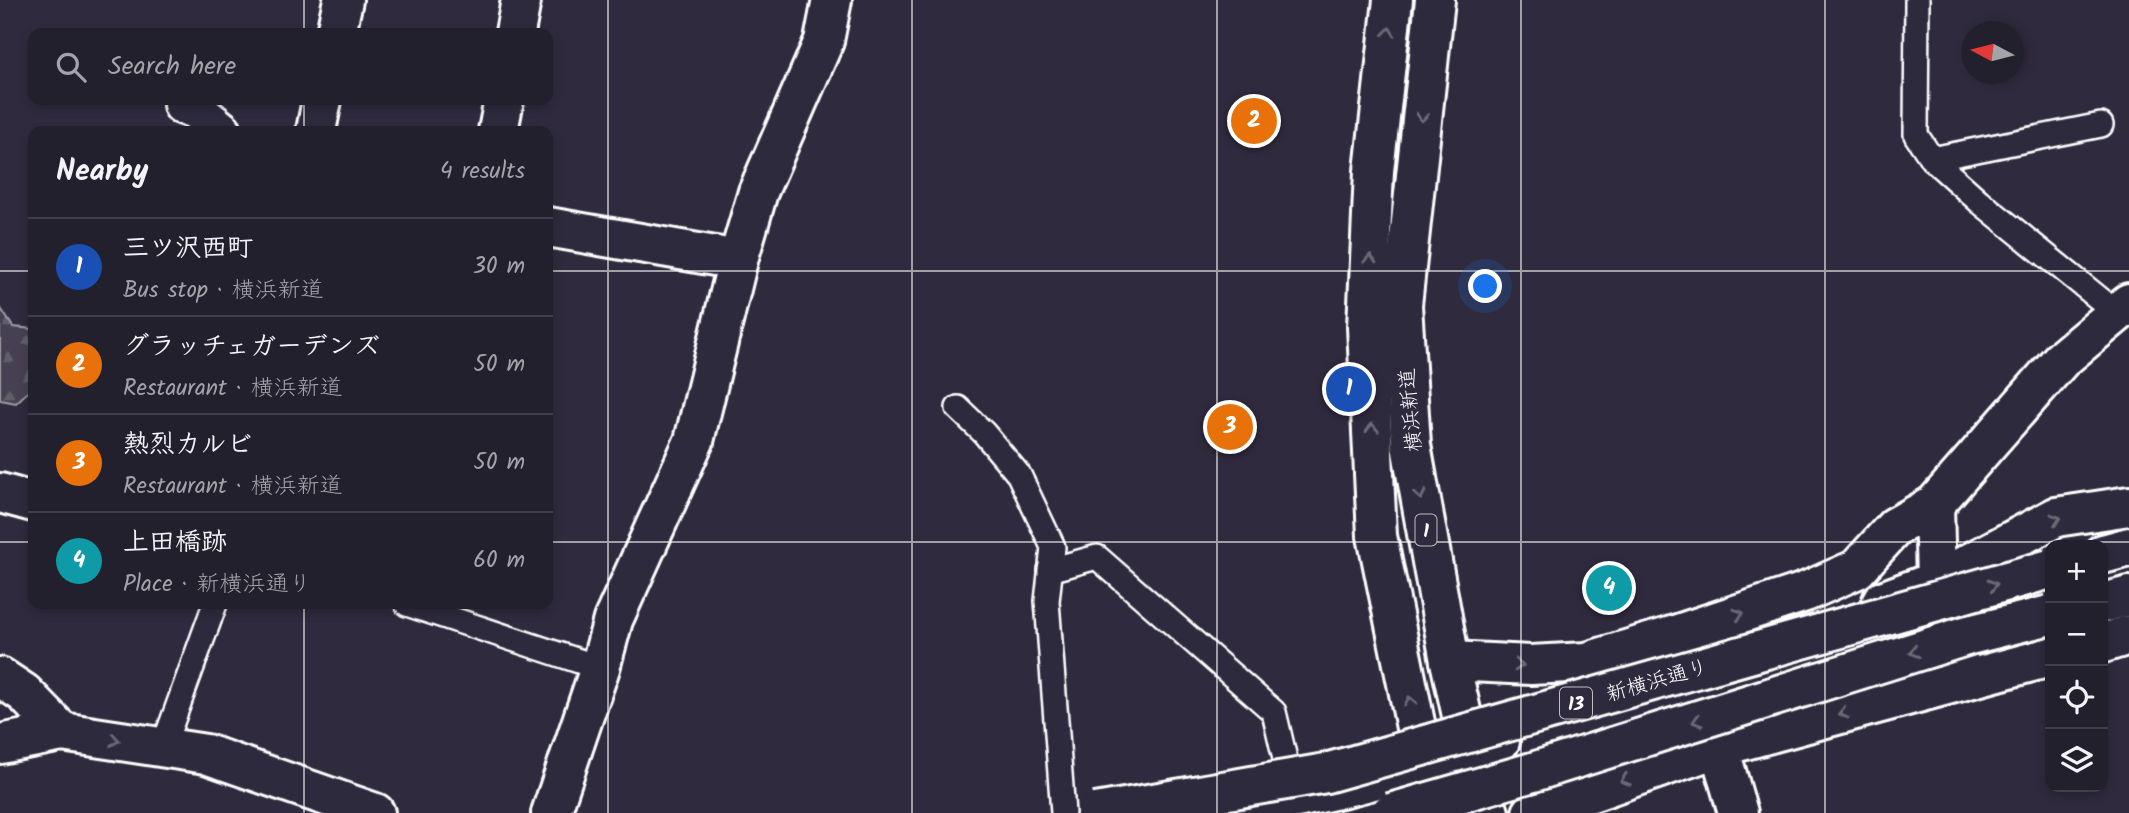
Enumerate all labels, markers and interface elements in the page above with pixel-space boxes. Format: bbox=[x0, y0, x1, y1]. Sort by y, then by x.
north arrow bbox=[1961, 21, 2024, 84]
one-way arrow bbox=[1382, 26, 1397, 38]
search box bbox=[28, 28, 553, 105]
text: Search here bbox=[108, 46, 236, 88]
icon: search bbox=[52, 48, 90, 86]
pin: 2 bbox=[1231, 95, 1277, 147]
one-way arrow bbox=[1415, 111, 1430, 122]
text: Nearby bbox=[56, 148, 148, 196]
text: 4 results bbox=[440, 154, 525, 190]
text: 三ツ沢西町 bbox=[123, 228, 253, 270]
text: 1 bbox=[76, 249, 82, 285]
text: 30 m bbox=[473, 249, 525, 285]
one-way arrow bbox=[1362, 253, 1377, 264]
your location bbox=[1468, 269, 1502, 303]
text: Bus stop · 横浜新道 bbox=[123, 273, 324, 309]
text: グラッチェガーデンズ bbox=[123, 326, 380, 368]
text: 2 bbox=[72, 347, 86, 383]
text: 50 m bbox=[474, 347, 525, 383]
pin: 1 bbox=[1326, 363, 1372, 415]
street label: 横浜新道 bbox=[1391, 367, 1432, 453]
text: Restaurant · 横浜新道 bbox=[123, 371, 343, 407]
pin: 3 bbox=[1207, 401, 1253, 453]
one-way arrow bbox=[1364, 422, 1379, 433]
text: 熱烈カルビ bbox=[123, 424, 252, 466]
text: 3 bbox=[73, 445, 85, 481]
text: 50 m bbox=[474, 445, 525, 481]
text: Restaurant · 横浜新道 bbox=[123, 469, 343, 505]
one-way arrow bbox=[1412, 489, 1427, 501]
one-way arrow bbox=[2050, 513, 2062, 527]
road number: 1 bbox=[1416, 514, 1436, 545]
text: 上田橋跡 bbox=[123, 522, 227, 564]
map controls bbox=[2045, 540, 2108, 792]
button: + bbox=[2045, 540, 2108, 603]
text: 4 bbox=[73, 543, 85, 579]
text: 60 m bbox=[473, 543, 525, 579]
pin: 4 bbox=[1586, 562, 1632, 614]
text: Place · 新横浜通り bbox=[123, 567, 311, 603]
one-way arrow bbox=[1986, 579, 1998, 594]
button: − bbox=[2045, 603, 2108, 666]
one-way arrow bbox=[1732, 608, 1744, 622]
one-way arrow bbox=[1908, 644, 1920, 659]
street label: 新横浜通り bbox=[1602, 651, 1712, 712]
one-way arrow bbox=[1513, 657, 1524, 672]
button: locate bbox=[2045, 666, 2108, 729]
road number: 13 bbox=[1560, 688, 1592, 718]
one-way arrow bbox=[1404, 695, 1419, 707]
one-way arrow bbox=[1837, 705, 1849, 719]
one-way arrow bbox=[1691, 712, 1703, 727]
button: layers bbox=[2045, 729, 2108, 792]
one-way arrow bbox=[110, 732, 121, 747]
one-way arrow bbox=[1620, 772, 1632, 786]

